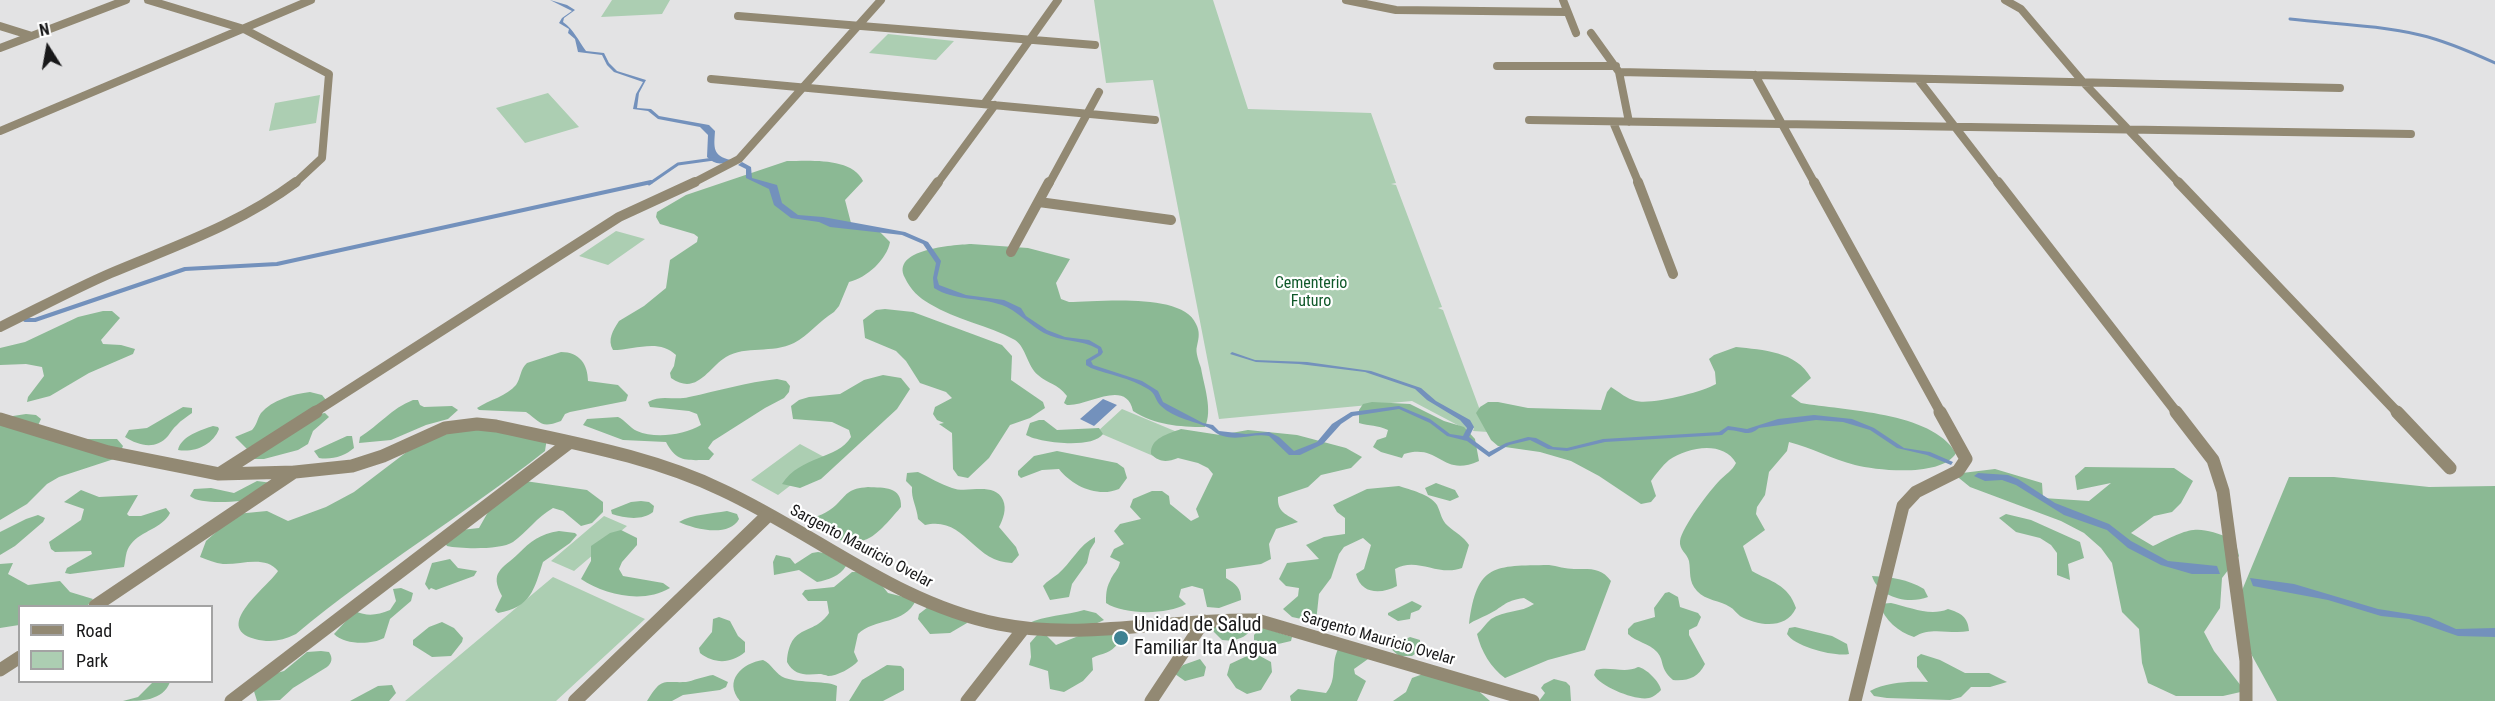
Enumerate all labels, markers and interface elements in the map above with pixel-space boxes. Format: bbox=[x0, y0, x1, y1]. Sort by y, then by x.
north arrow bbox=[18, 18, 78, 78]
text: N bbox=[38, 20, 51, 40]
park label: Cementerio Futuro bbox=[1275, 274, 1347, 312]
street label: Sargento Mauricio Ovelar bbox=[786, 501, 936, 593]
legend bbox=[18, 605, 213, 683]
street label: Sargento Mauricio Ovelar bbox=[1299, 608, 1457, 670]
place label: Unidad de Salud Familiar Ita Angua bbox=[1134, 614, 1277, 661]
text: Road bbox=[76, 620, 112, 641]
marker: Unidad de Salud Familiar Ita Angua bbox=[1112, 629, 1130, 647]
text: Park bbox=[76, 650, 108, 671]

